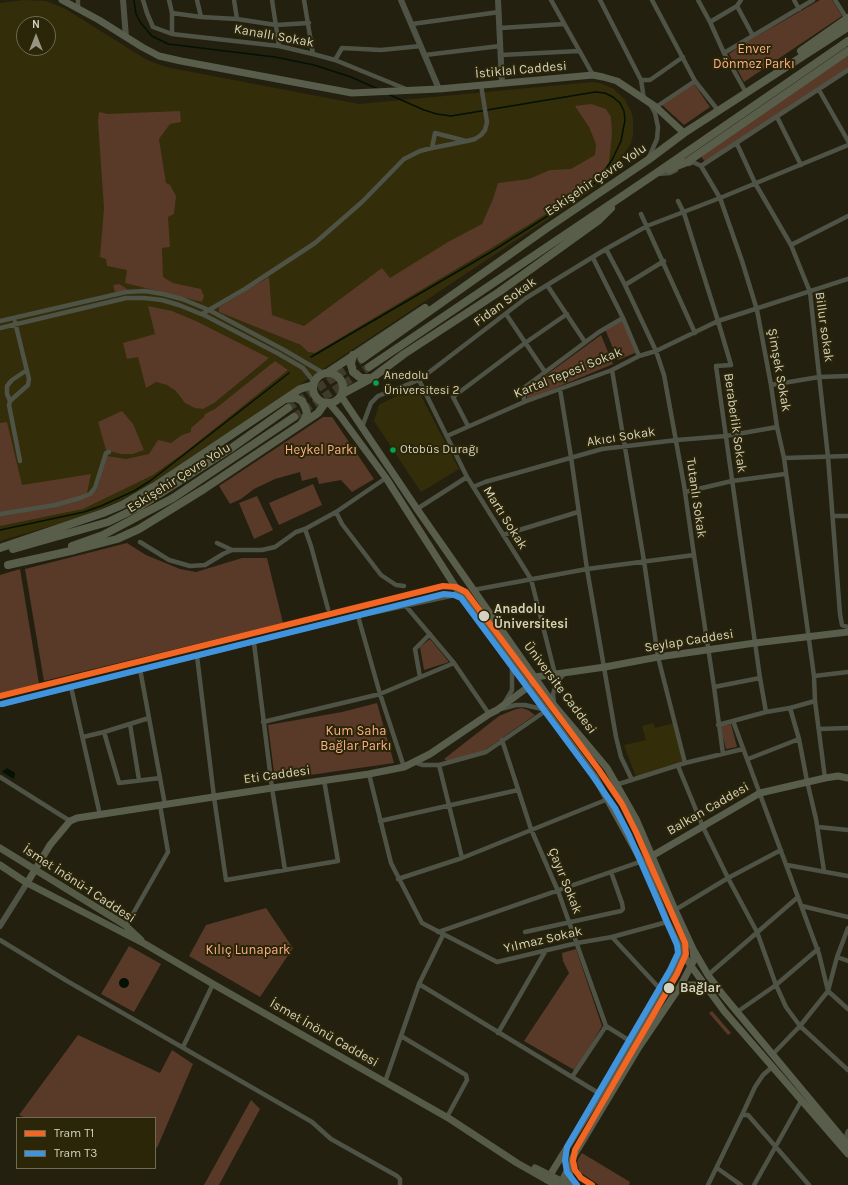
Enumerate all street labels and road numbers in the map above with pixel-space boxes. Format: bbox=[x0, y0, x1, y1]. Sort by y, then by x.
street label: Kanallı Sokak bbox=[233, 21, 315, 51]
street label: İstiklal Caddesi bbox=[474, 58, 568, 82]
street label: Eskişehir Çevre Yolu bbox=[542, 140, 650, 220]
street label: Fidan Sokak bbox=[471, 274, 539, 330]
street label: Billur sokak bbox=[811, 291, 837, 363]
street label: Şimşek Sokak bbox=[764, 327, 794, 413]
street label: Kartal Tepesi Sokak bbox=[512, 344, 624, 402]
street label: Beraberlik Sokak bbox=[720, 372, 750, 474]
street label: Akıcı Sokak bbox=[586, 424, 656, 450]
street label: Eskişehir Çevre Yolu bbox=[124, 440, 234, 516]
street label: Tutanlı Sokak bbox=[683, 457, 709, 539]
street label: Martı Sokak bbox=[479, 484, 531, 552]
street label: Seylap Caddesi bbox=[643, 626, 735, 656]
street label: Üniversite Caddesi bbox=[520, 639, 600, 737]
street label: Eti Caddesi bbox=[243, 763, 311, 787]
street label: Balkan Caddesi bbox=[664, 779, 752, 839]
street label: İsmet İnönü-1 Caddesi bbox=[20, 842, 138, 926]
street label: Çayır Sokak bbox=[545, 846, 585, 916]
street label: Yılmaz Sokak bbox=[502, 923, 584, 957]
street label: İsmet İnönü Caddesi bbox=[267, 996, 381, 1070]

